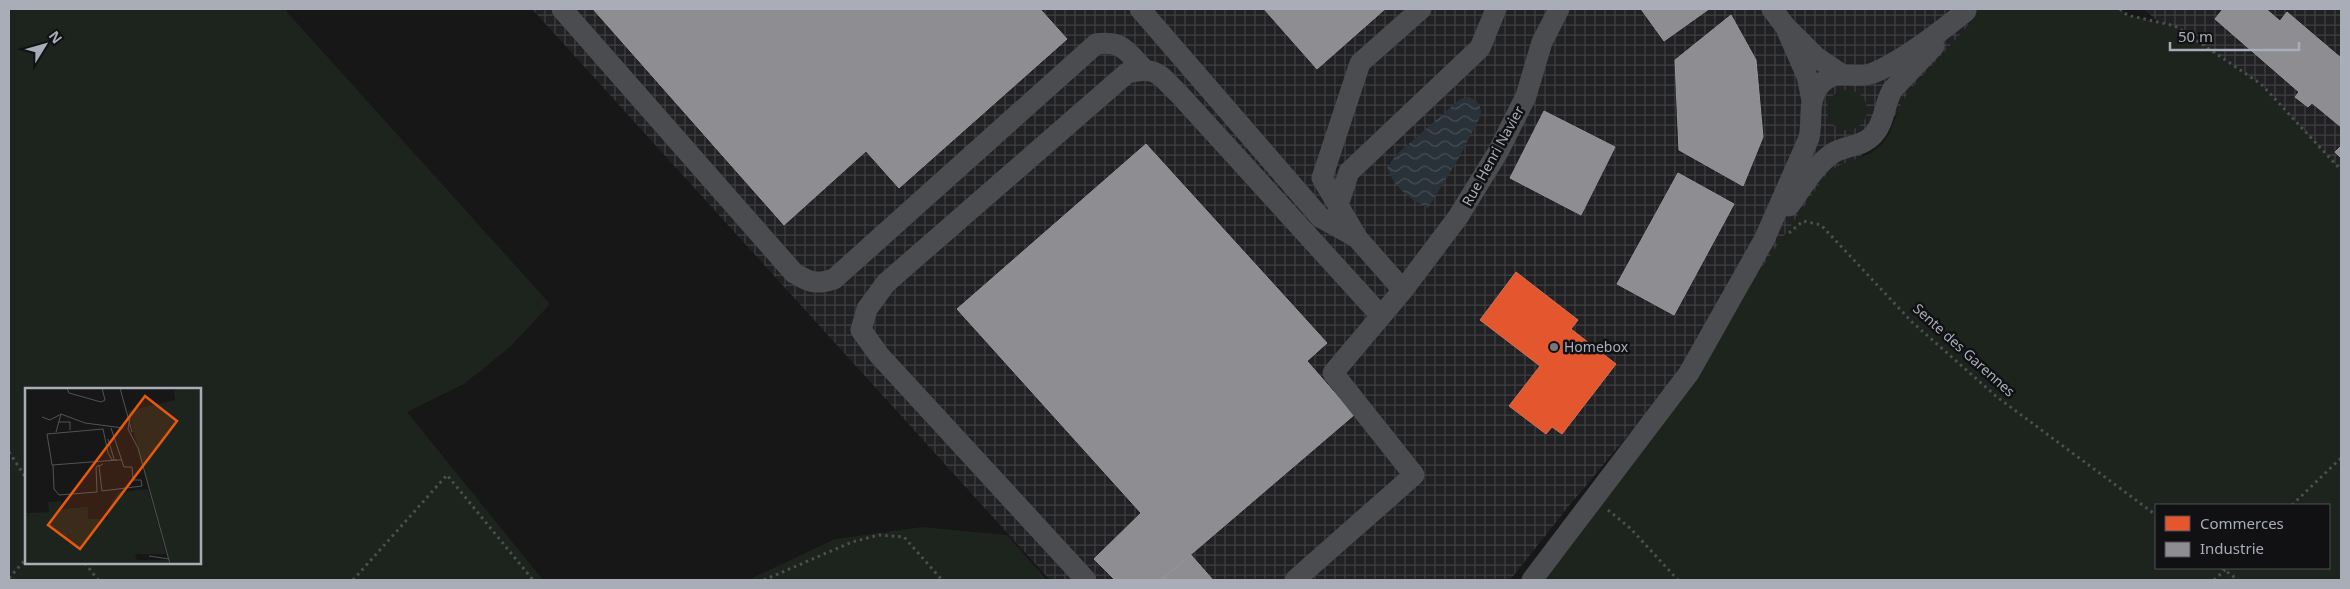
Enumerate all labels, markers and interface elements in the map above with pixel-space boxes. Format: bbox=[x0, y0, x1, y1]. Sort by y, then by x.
north arrow bbox=[20, 20, 70, 70]
scale bar bbox=[2170, 20, 2299, 52]
text: 50 m bbox=[2178, 26, 2213, 46]
text: N bbox=[45, 27, 67, 47]
street label: Rue Henri Navier bbox=[1457, 102, 1528, 209]
street label: Sente des Garennes bbox=[1909, 299, 2020, 401]
place label: Homebox bbox=[1564, 337, 1629, 356]
marker: Homebox bbox=[1548, 341, 1560, 353]
inset map bbox=[25, 388, 201, 564]
legend bbox=[2155, 504, 2330, 569]
text: Commerces bbox=[2200, 513, 2284, 533]
text: Industrie bbox=[2200, 538, 2264, 558]

